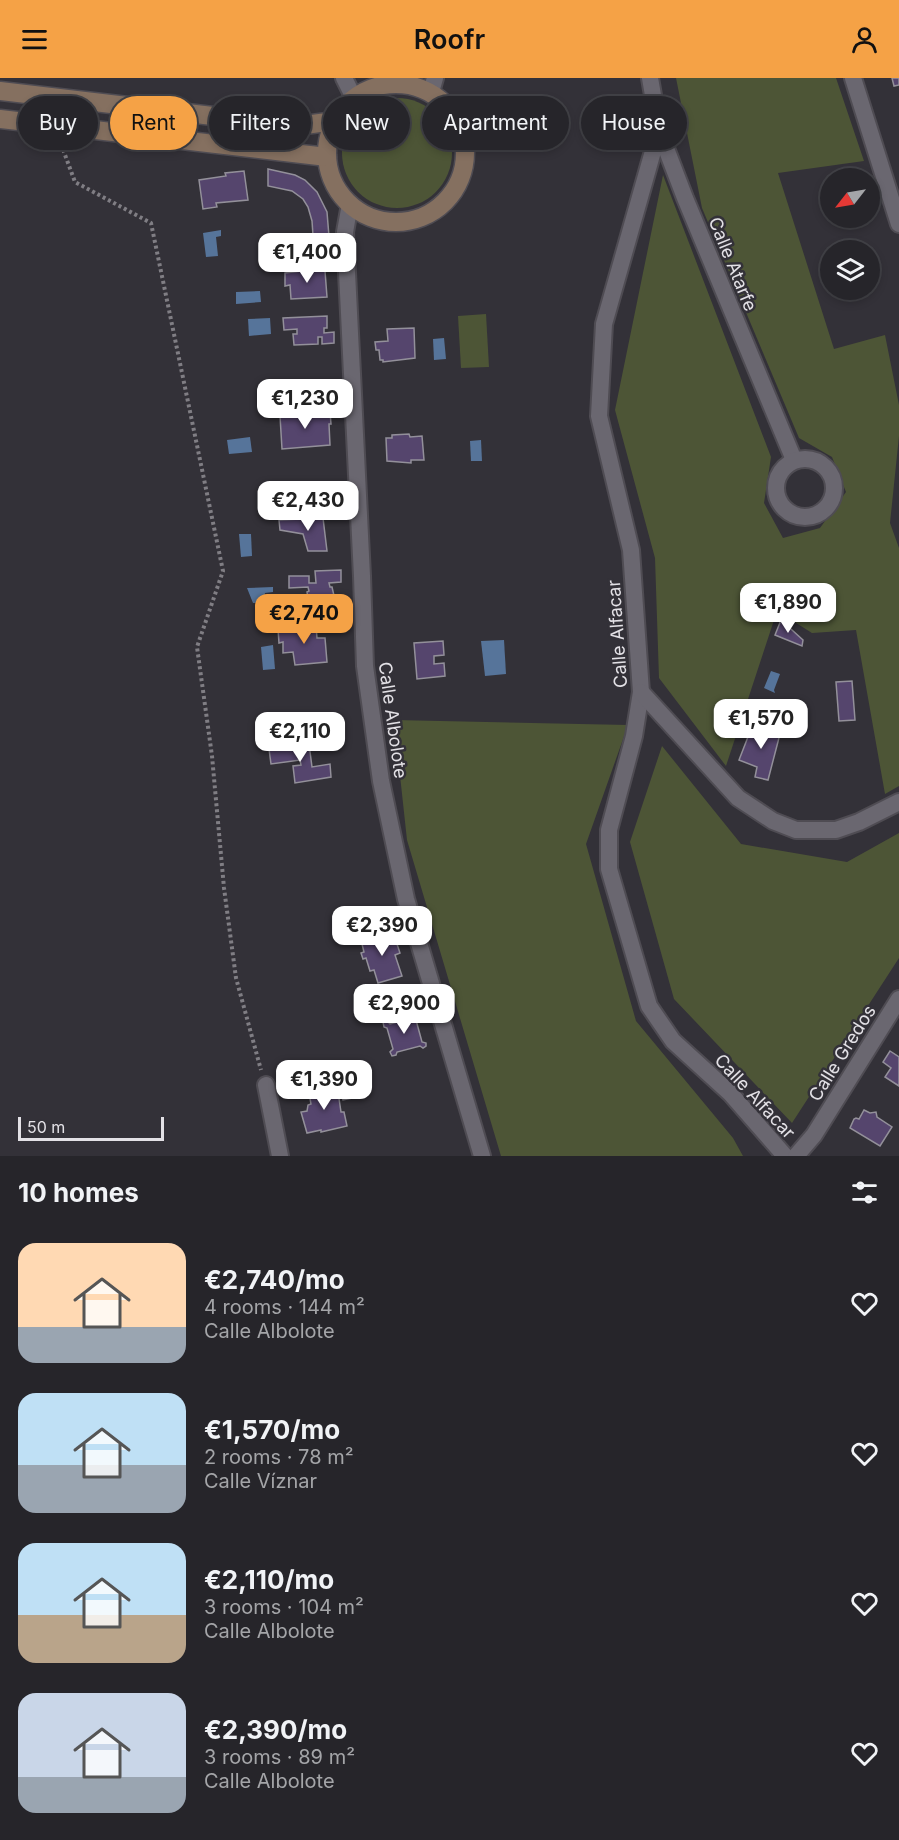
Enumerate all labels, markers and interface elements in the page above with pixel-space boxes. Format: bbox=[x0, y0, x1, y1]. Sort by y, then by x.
icon: menu bbox=[18, 23, 51, 56]
text: Roofr bbox=[414, 23, 485, 56]
icon: person bbox=[848, 23, 881, 56]
chip: Buy bbox=[18, 96, 98, 150]
chip: Rent bbox=[110, 96, 197, 150]
chip: Filters bbox=[209, 96, 311, 150]
chip: New bbox=[323, 96, 410, 150]
chip: Apartment bbox=[422, 96, 569, 150]
chip: House bbox=[581, 96, 687, 150]
north arrow bbox=[820, 168, 880, 228]
map controls bbox=[820, 168, 880, 300]
street label: Calle Atarfe bbox=[705, 214, 761, 314]
pin: €1,400 bbox=[258, 233, 356, 284]
text: €1,400 bbox=[272, 240, 342, 264]
button: layers bbox=[820, 240, 880, 300]
pin: €1,230 bbox=[256, 379, 354, 430]
text: €1,230 bbox=[271, 386, 339, 410]
pin: €2,430 bbox=[259, 481, 357, 532]
text: €2,430 bbox=[272, 488, 344, 512]
street label: Calle Alfacar bbox=[603, 579, 631, 689]
pin: €1,890 bbox=[739, 583, 837, 634]
text: €1,890 bbox=[754, 590, 822, 614]
pin: €2,740 bbox=[255, 594, 353, 645]
text: €2,740 bbox=[269, 601, 339, 625]
street label: Calle Albolote bbox=[374, 660, 412, 780]
pin: €1,570 bbox=[712, 699, 810, 750]
text: €1,570 bbox=[728, 706, 794, 730]
pin: €2,110 bbox=[251, 712, 349, 763]
text: €2,110 bbox=[269, 719, 331, 743]
pin: €2,390 bbox=[333, 906, 431, 957]
text: €2,390 bbox=[346, 913, 418, 937]
pin: €2,900 bbox=[355, 984, 453, 1035]
text: €2,900 bbox=[368, 991, 440, 1015]
street label: Calle Gredos bbox=[804, 1001, 880, 1105]
street label: Calle Alfacar bbox=[710, 1049, 800, 1143]
pin: €1,390 bbox=[275, 1060, 373, 1111]
text: €1,390 bbox=[290, 1067, 358, 1091]
scale bar bbox=[18, 1114, 164, 1142]
text: 50 m bbox=[27, 1117, 65, 1137]
icon: filters bbox=[848, 1176, 881, 1209]
text: 10 homes bbox=[18, 1177, 139, 1208]
text: €2,740/mo bbox=[204, 1264, 345, 1295]
icon: home bbox=[66, 1267, 138, 1339]
icon: heart bbox=[848, 1287, 881, 1320]
text: 4 rooms · 144 m² bbox=[204, 1295, 365, 1319]
text: Calle Albolote bbox=[204, 1319, 335, 1343]
text: €1,570/mo bbox=[204, 1414, 340, 1445]
icon: home bbox=[66, 1417, 138, 1489]
icon: heart bbox=[848, 1437, 881, 1470]
text: 2 rooms · 78 m² bbox=[204, 1445, 353, 1469]
text: Calle Víznar bbox=[204, 1469, 317, 1493]
text: €2,110/mo bbox=[204, 1564, 334, 1595]
icon: home bbox=[66, 1567, 138, 1639]
icon: heart bbox=[848, 1587, 881, 1620]
text: 3 rooms · 104 m² bbox=[204, 1595, 364, 1619]
text: Calle Albolote bbox=[204, 1619, 335, 1643]
text: €2,390/mo bbox=[204, 1714, 347, 1745]
icon: home bbox=[66, 1717, 138, 1789]
icon: heart bbox=[848, 1737, 881, 1770]
text: 3 rooms · 89 m² bbox=[204, 1745, 355, 1769]
text: Calle Albolote bbox=[204, 1769, 335, 1793]

